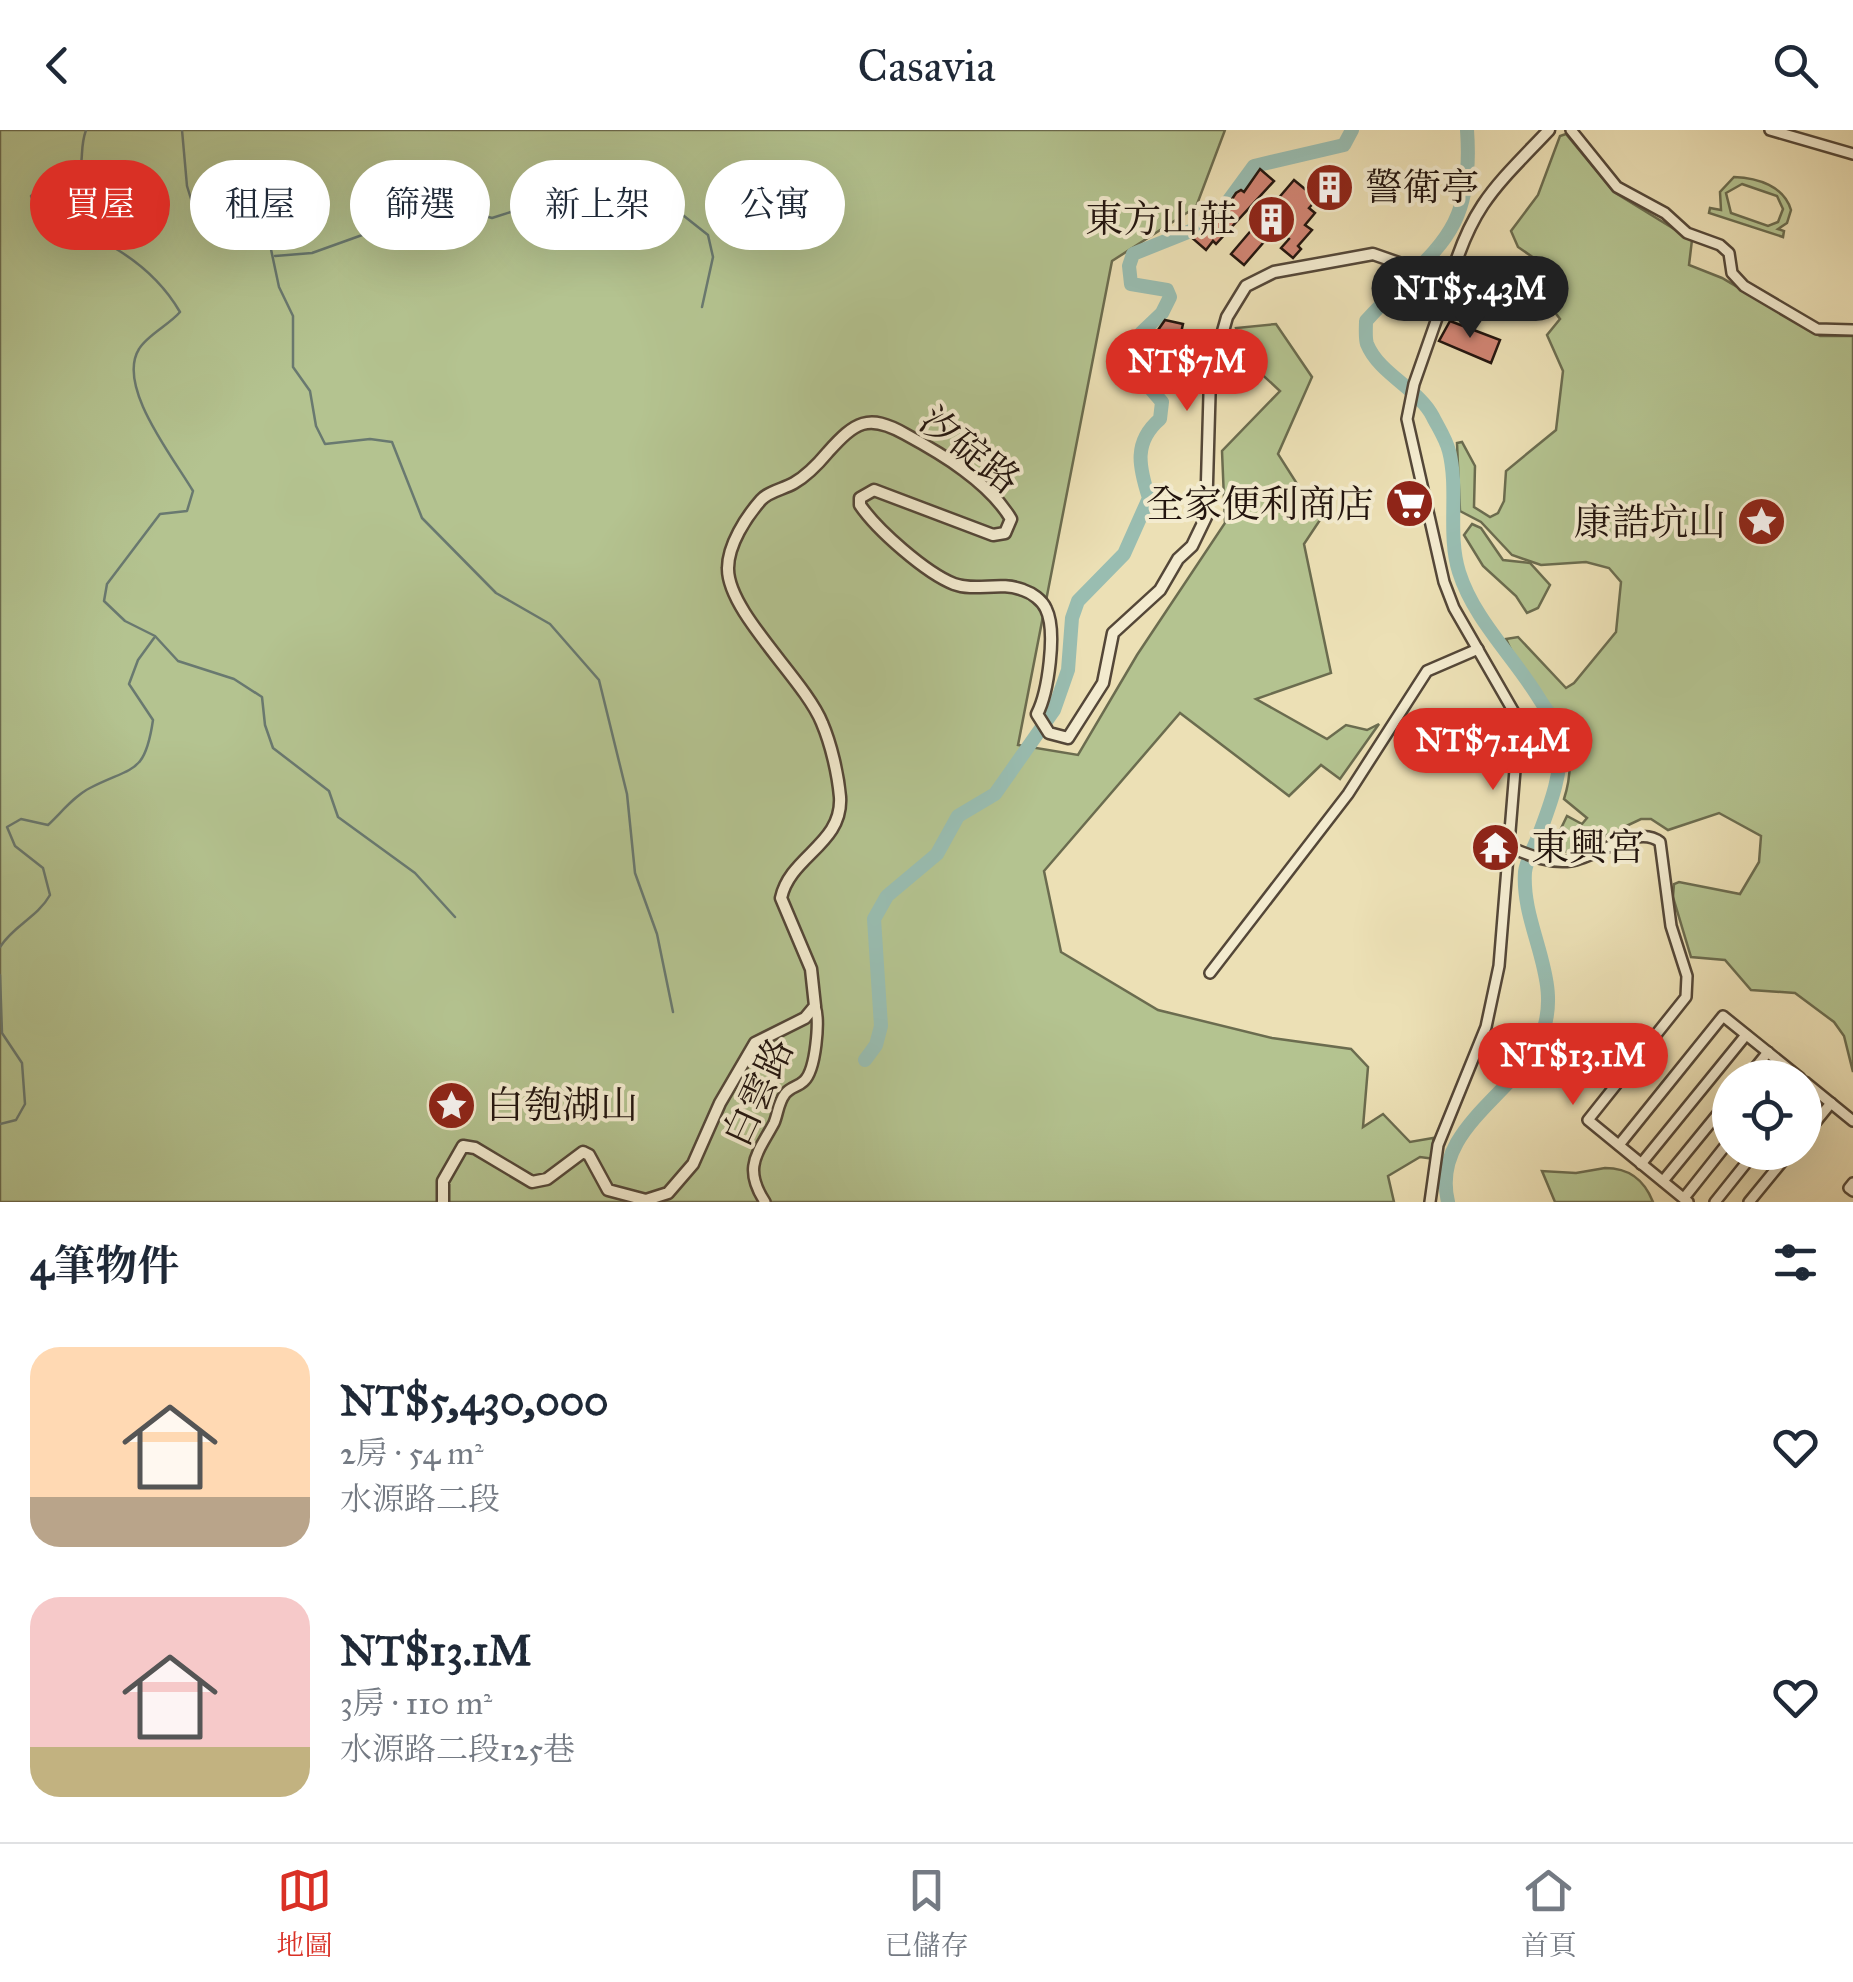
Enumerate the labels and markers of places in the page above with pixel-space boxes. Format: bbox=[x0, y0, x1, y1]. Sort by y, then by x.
building icon: 警衛亭 bbox=[1304, 161, 1356, 213]
place label: 警衛亭 bbox=[1365, 164, 1479, 210]
building icon: 東方山莊 bbox=[1246, 193, 1298, 245]
place label: 東方山莊 bbox=[1085, 196, 1237, 242]
pin: NT$5.43M bbox=[1367, 256, 1573, 341]
pin: NT$7M bbox=[1117, 329, 1257, 414]
supermarket icon: 全家便利商店 bbox=[1383, 478, 1435, 530]
place label: 全家便利商店 bbox=[1146, 481, 1374, 527]
place icon: 康誥坑山 bbox=[1735, 496, 1787, 548]
place label: 康誥坑山 bbox=[1574, 499, 1726, 545]
pin: NT$7.14M bbox=[1390, 708, 1596, 793]
temple icon: 東興宮 bbox=[1470, 821, 1522, 873]
place label: 東興宮 bbox=[1531, 824, 1645, 870]
pin: NT$13.1M bbox=[1470, 1023, 1676, 1108]
place icon: 白匏湖山 bbox=[425, 1079, 477, 1131]
place label: 白匏湖山 bbox=[486, 1082, 638, 1128]

